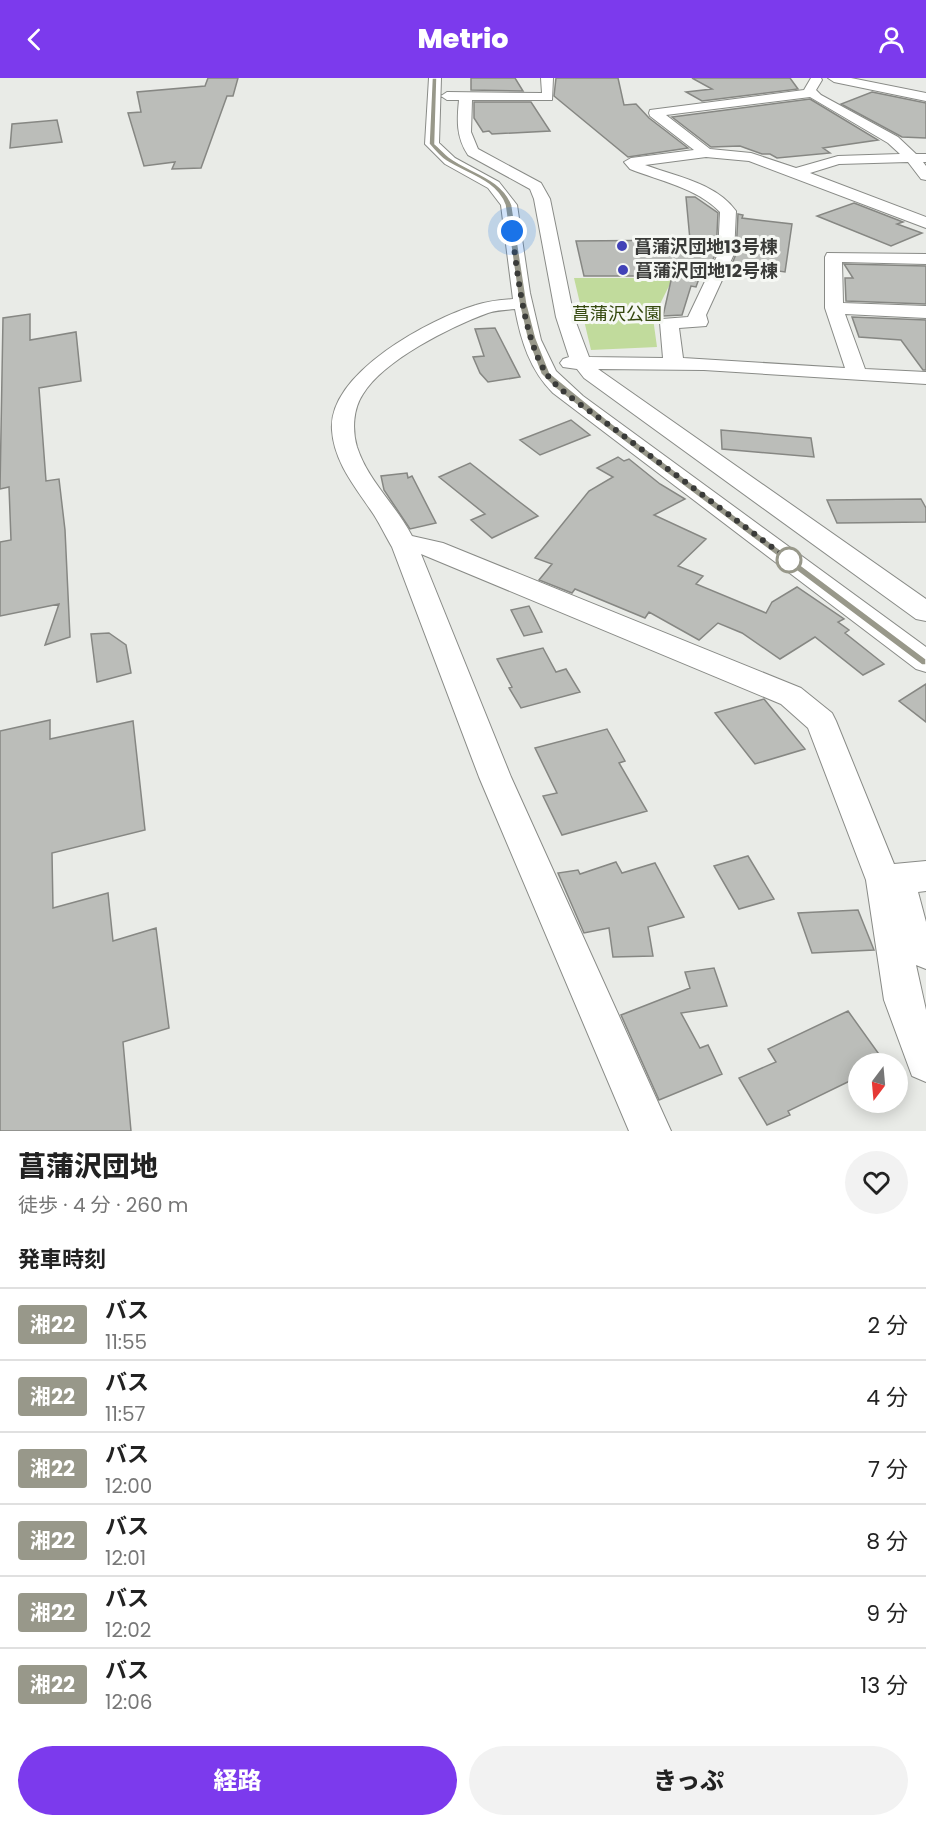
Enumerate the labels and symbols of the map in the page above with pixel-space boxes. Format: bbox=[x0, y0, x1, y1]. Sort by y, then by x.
your location bbox=[497, 216, 527, 246]
place label: 菖蒲沢団地13号棟 bbox=[634, 234, 778, 259]
marker: 菖蒲沢団地13号棟 bbox=[615, 239, 629, 253]
place label: 菖蒲沢団地12号棟 bbox=[635, 258, 778, 283]
marker: 菖蒲沢団地12号棟 bbox=[616, 263, 630, 277]
park label: 菖蒲沢公園 bbox=[572, 301, 662, 326]
unlabelled marker bbox=[776, 547, 802, 573]
north arrow bbox=[848, 1053, 908, 1113]

